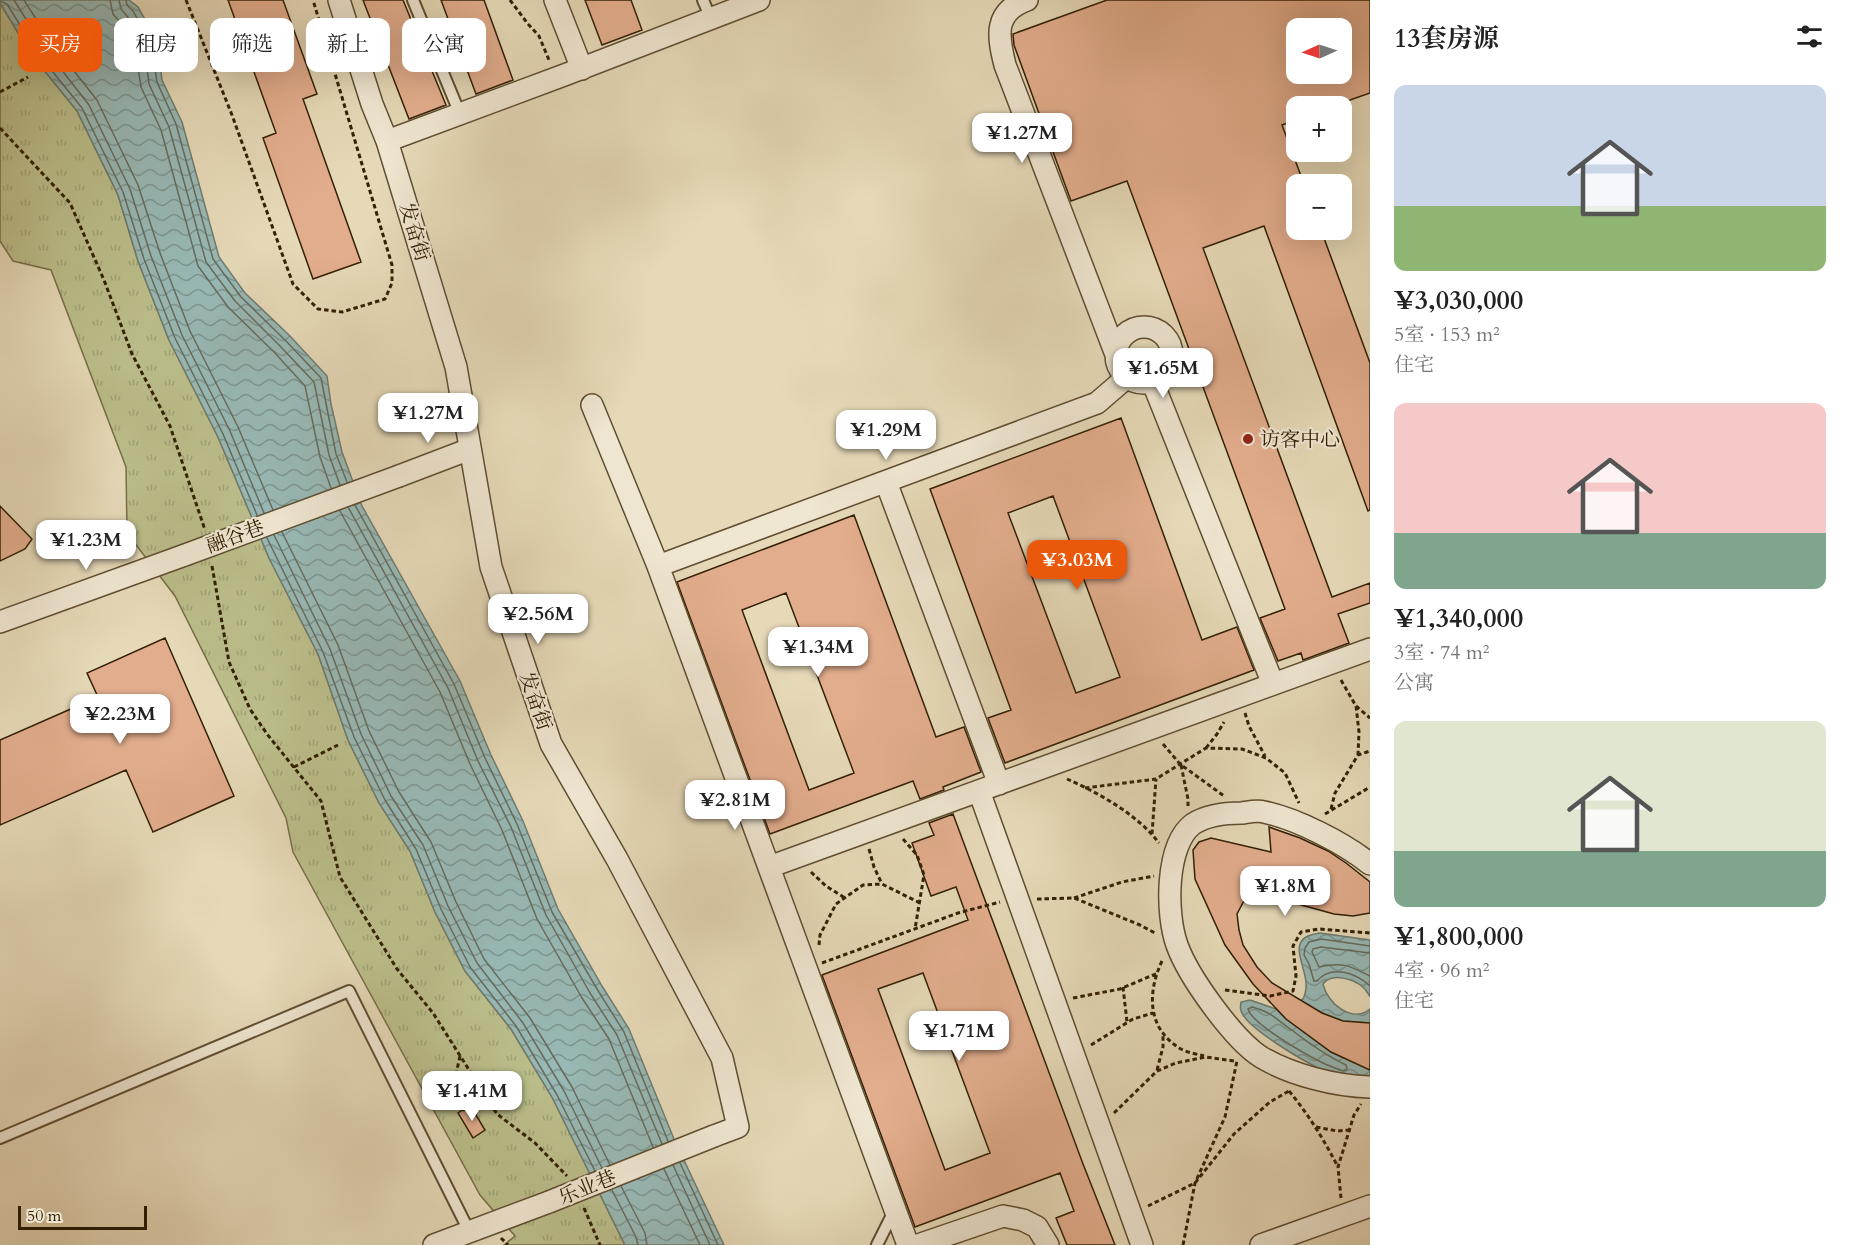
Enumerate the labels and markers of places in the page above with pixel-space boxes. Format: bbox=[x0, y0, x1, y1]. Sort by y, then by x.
pin: ¥1.27M bbox=[973, 113, 1071, 164]
pin: ¥1.65M bbox=[1114, 348, 1212, 399]
pin: ¥1.27M bbox=[379, 393, 477, 444]
pin: ¥1.29M bbox=[837, 410, 935, 461]
place label: 访客中心 bbox=[1260, 426, 1340, 453]
marker: 访客中心 bbox=[1241, 432, 1255, 446]
pin: ¥1.23M bbox=[37, 520, 135, 571]
pin: ¥3.03M bbox=[1028, 540, 1126, 591]
pin: ¥2.56M bbox=[489, 594, 587, 645]
pin: ¥1.34M bbox=[769, 627, 867, 678]
pin: ¥2.23M bbox=[71, 694, 169, 745]
pin: ¥2.81M bbox=[686, 780, 784, 831]
pin: ¥1.8M bbox=[1243, 866, 1327, 917]
pin: ¥1.71M bbox=[910, 1011, 1008, 1062]
pin: ¥1.41M bbox=[423, 1071, 521, 1122]

